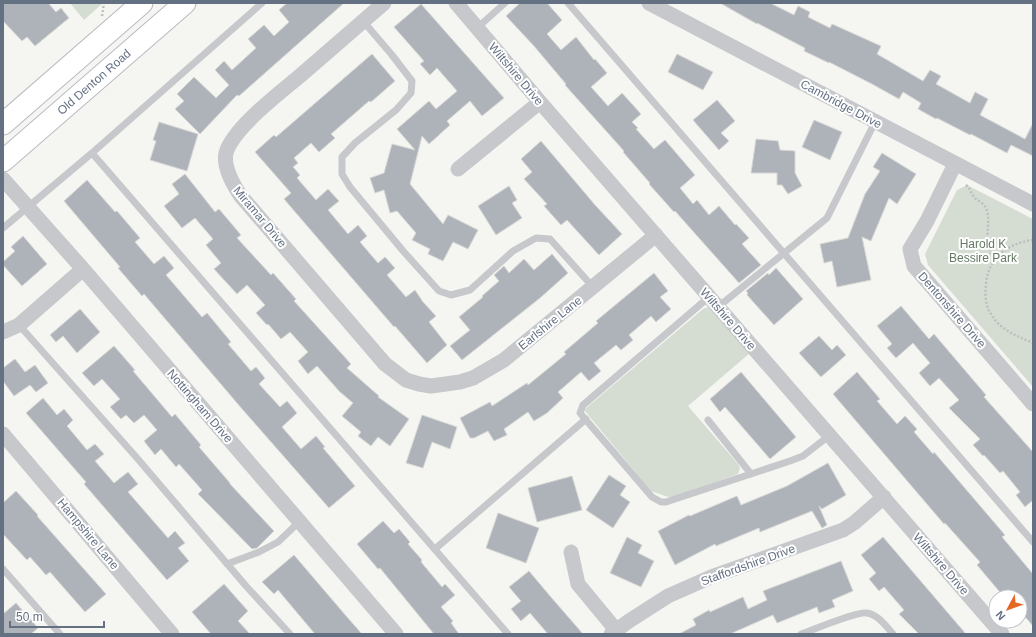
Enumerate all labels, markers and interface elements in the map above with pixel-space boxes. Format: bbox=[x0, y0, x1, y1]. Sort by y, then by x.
street label: Wiltshire Drive bbox=[486, 40, 546, 108]
street label: Old Denton Road bbox=[54, 46, 134, 118]
street label: Cambridge Drive bbox=[798, 77, 884, 131]
street label: Miramar Drive bbox=[230, 184, 290, 251]
park label: Harold K Bessire Park bbox=[949, 237, 1018, 265]
street label: Dentonshire Drive bbox=[915, 269, 989, 351]
street label: Wiltshire Drive bbox=[697, 285, 759, 353]
street label: Earlshire Lane bbox=[516, 293, 585, 353]
street label: Nottingham Drive bbox=[164, 366, 236, 446]
street label: Hampshire Lane bbox=[54, 496, 122, 572]
street label: Wiltshire Drive bbox=[910, 530, 972, 598]
street label: Staffordshire Drive bbox=[699, 541, 797, 589]
north arrow bbox=[988, 589, 1028, 629]
scale bar bbox=[10, 603, 104, 629]
text: N bbox=[993, 609, 1008, 622]
text: 50 m bbox=[16, 610, 43, 624]

